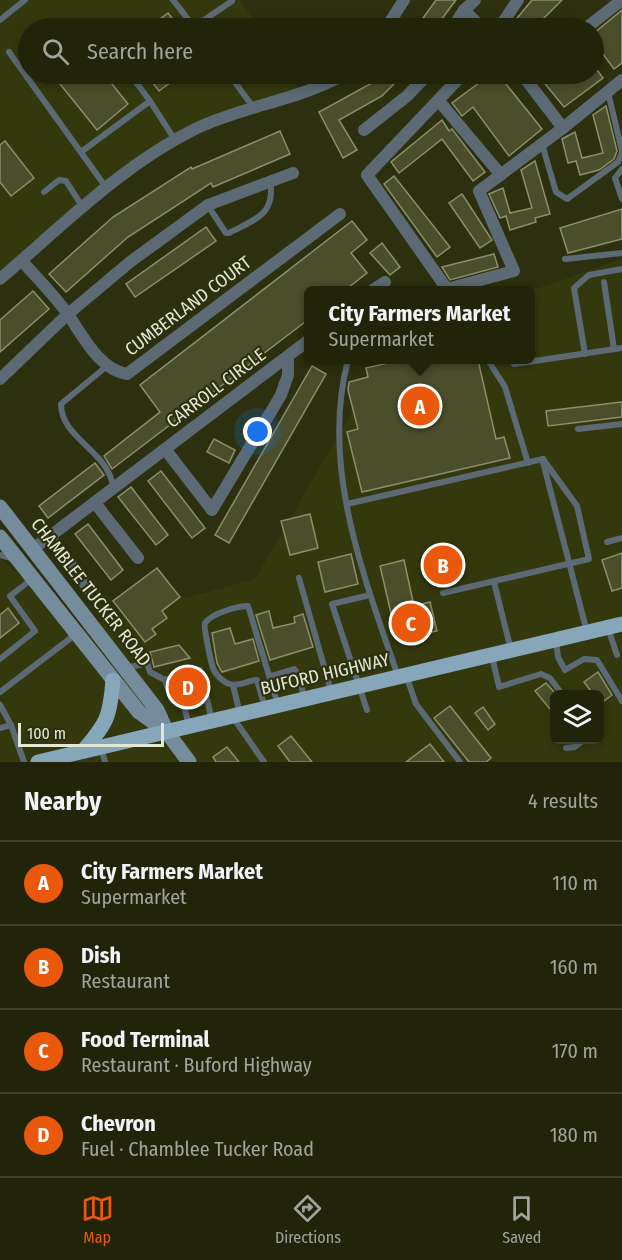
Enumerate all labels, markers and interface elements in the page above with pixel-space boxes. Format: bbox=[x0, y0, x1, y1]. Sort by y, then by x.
search box bbox=[18, 18, 604, 84]
icon: search bbox=[39, 35, 72, 68]
text: Search here bbox=[87, 38, 193, 65]
street label: CUMBERLAND COURT bbox=[121, 251, 256, 361]
popup bbox=[304, 286, 535, 364]
text: City Farmers Market bbox=[329, 300, 510, 327]
text: Supermarket bbox=[329, 327, 434, 351]
street label: CARROLL CIRCLE bbox=[162, 344, 270, 432]
pin: A bbox=[400, 384, 440, 428]
your location bbox=[243, 417, 272, 446]
street label: CHAMBLEE TUCKER ROAD bbox=[26, 514, 156, 670]
pin: B bbox=[424, 542, 462, 588]
pin: C bbox=[392, 600, 430, 646]
street label: BUFORD HIGHWAY bbox=[258, 648, 392, 700]
pin: D bbox=[168, 664, 207, 710]
map controls bbox=[550, 690, 604, 744]
button: layers bbox=[550, 690, 604, 744]
scale bar bbox=[18, 720, 164, 748]
text: 100 m bbox=[27, 724, 66, 743]
text: Nearby bbox=[24, 786, 101, 817]
text: 4 results bbox=[528, 789, 598, 813]
text: City Farmers Market bbox=[81, 858, 263, 885]
text: A bbox=[38, 871, 49, 895]
text: 110 m bbox=[552, 871, 598, 895]
text: Supermarket bbox=[81, 885, 187, 909]
text: Dish bbox=[81, 942, 121, 969]
text: B bbox=[38, 955, 49, 979]
text: 160 m bbox=[550, 955, 598, 979]
text: Restaurant bbox=[81, 969, 170, 993]
text: Food Terminal bbox=[81, 1026, 210, 1053]
text: C bbox=[38, 1039, 49, 1063]
text: 170 m bbox=[552, 1039, 598, 1063]
text: Restaurant · Buford Highway bbox=[81, 1053, 312, 1077]
text: Chevron bbox=[81, 1110, 156, 1137]
text: D bbox=[38, 1123, 49, 1147]
text: 180 m bbox=[550, 1123, 598, 1147]
text: Fuel · Chamblee Tucker Road bbox=[81, 1137, 314, 1161]
tab: Map bbox=[81, 1192, 114, 1247]
tab: Directions bbox=[275, 1192, 341, 1247]
tab: Saved bbox=[502, 1192, 541, 1247]

